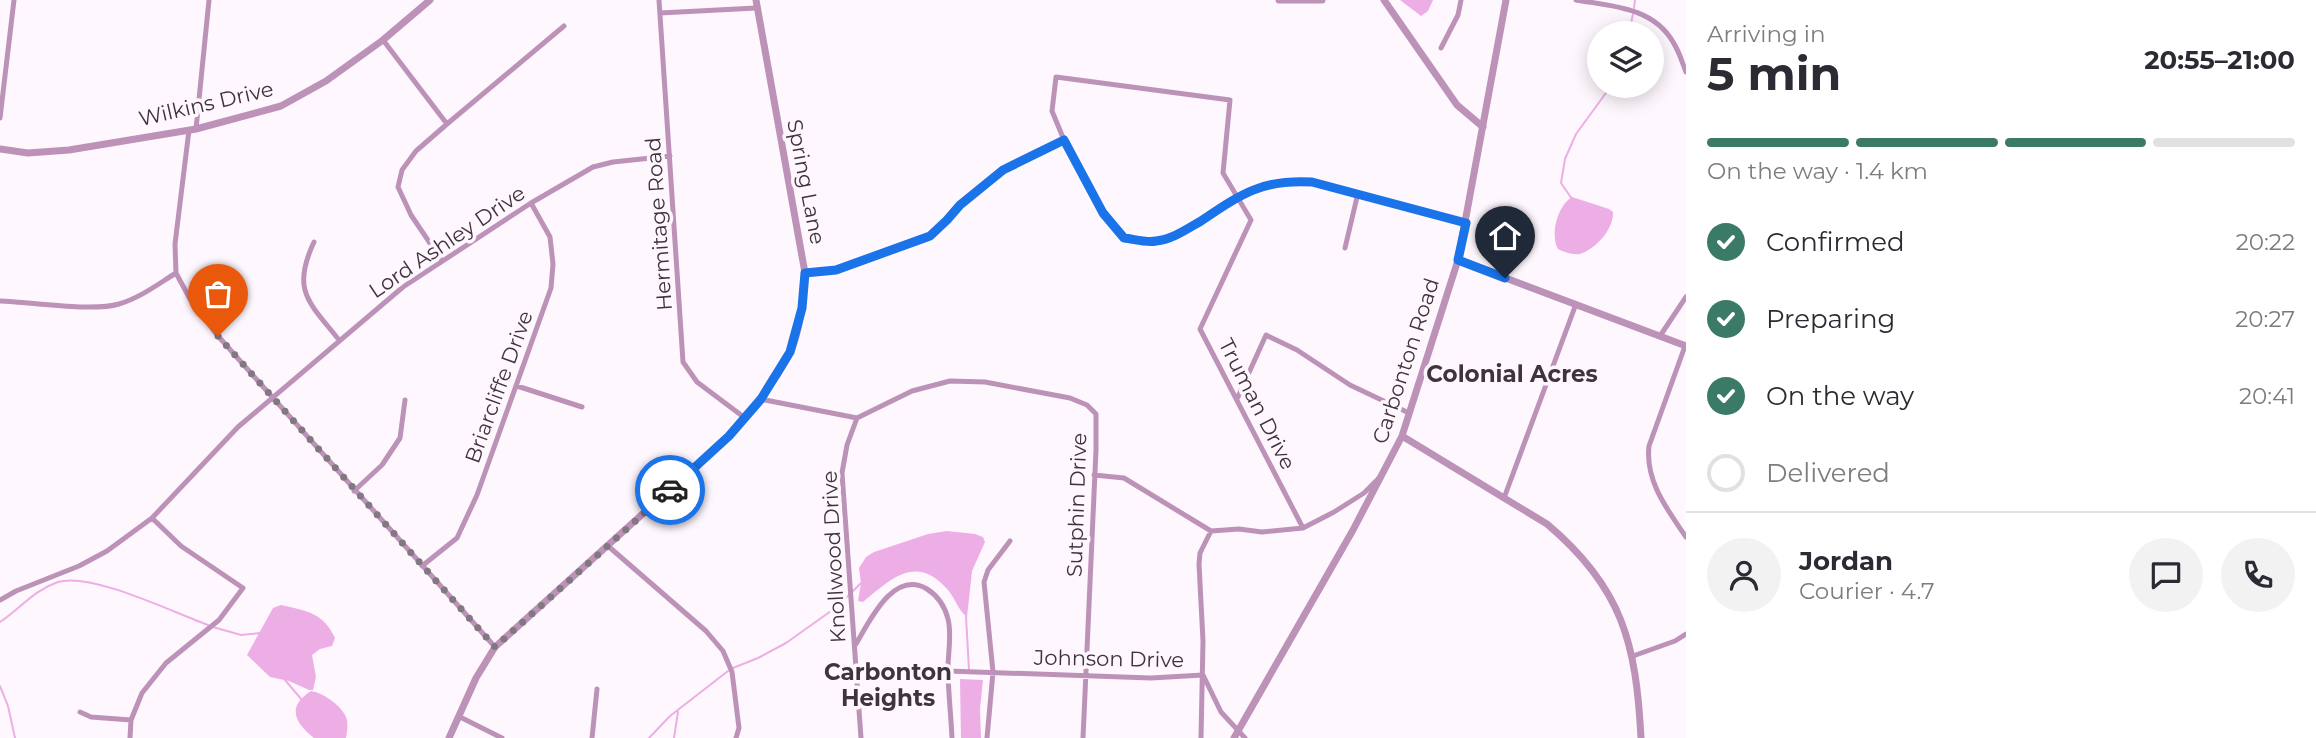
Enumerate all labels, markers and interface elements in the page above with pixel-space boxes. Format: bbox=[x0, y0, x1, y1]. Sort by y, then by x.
text: Arriving in bbox=[1707, 20, 1826, 48]
map controls bbox=[1587, 21, 1664, 98]
button: layers bbox=[1587, 21, 1664, 98]
text: 20:55–21:00 bbox=[2144, 44, 2295, 76]
text: 5 min bbox=[1707, 45, 1841, 102]
street label: Wilkins Drive bbox=[136, 76, 276, 131]
street label: Spring Lane bbox=[782, 117, 831, 247]
street label: Hermitage Road bbox=[640, 136, 677, 312]
text: On the way · 1.4 km bbox=[1707, 157, 1928, 185]
street label: Lord Ashley Drive bbox=[364, 180, 529, 303]
pin bbox=[1475, 206, 1535, 278]
icon: home bbox=[1486, 217, 1524, 255]
icon: check bbox=[1707, 223, 1745, 261]
text: Confirmed bbox=[1766, 226, 1905, 258]
text: 20:22 bbox=[2236, 228, 2295, 256]
pin bbox=[188, 264, 248, 336]
icon: bag bbox=[199, 275, 237, 313]
street label: Carbonton Road bbox=[1367, 275, 1444, 447]
icon: check bbox=[1707, 300, 1745, 338]
text: Preparing bbox=[1766, 303, 1895, 335]
text: 20:27 bbox=[2235, 305, 2295, 333]
street label: Briarcliffe Drive bbox=[459, 307, 538, 467]
street label: Truman Drive bbox=[1214, 334, 1301, 473]
district label: Colonial Acres bbox=[1426, 360, 1598, 388]
icon: check bbox=[1707, 377, 1745, 415]
text: On the way bbox=[1766, 380, 1914, 412]
text: 20:41 bbox=[2239, 382, 2295, 410]
street label: Sutphin Drive bbox=[1061, 432, 1092, 578]
courier bbox=[635, 455, 705, 525]
text: Delivered bbox=[1766, 457, 1890, 489]
street label: Knollwood Drive bbox=[817, 470, 851, 644]
icon: car bbox=[651, 471, 689, 509]
button: person bbox=[1707, 538, 1781, 612]
button: chat bbox=[2129, 538, 2203, 612]
button: phone bbox=[2221, 538, 2295, 612]
text: Jordan bbox=[1799, 545, 1893, 577]
text: Courier · 4.7 bbox=[1799, 577, 1935, 605]
street label: Johnson Drive bbox=[1033, 645, 1184, 672]
district label: Carbonton Heights bbox=[824, 658, 952, 712]

